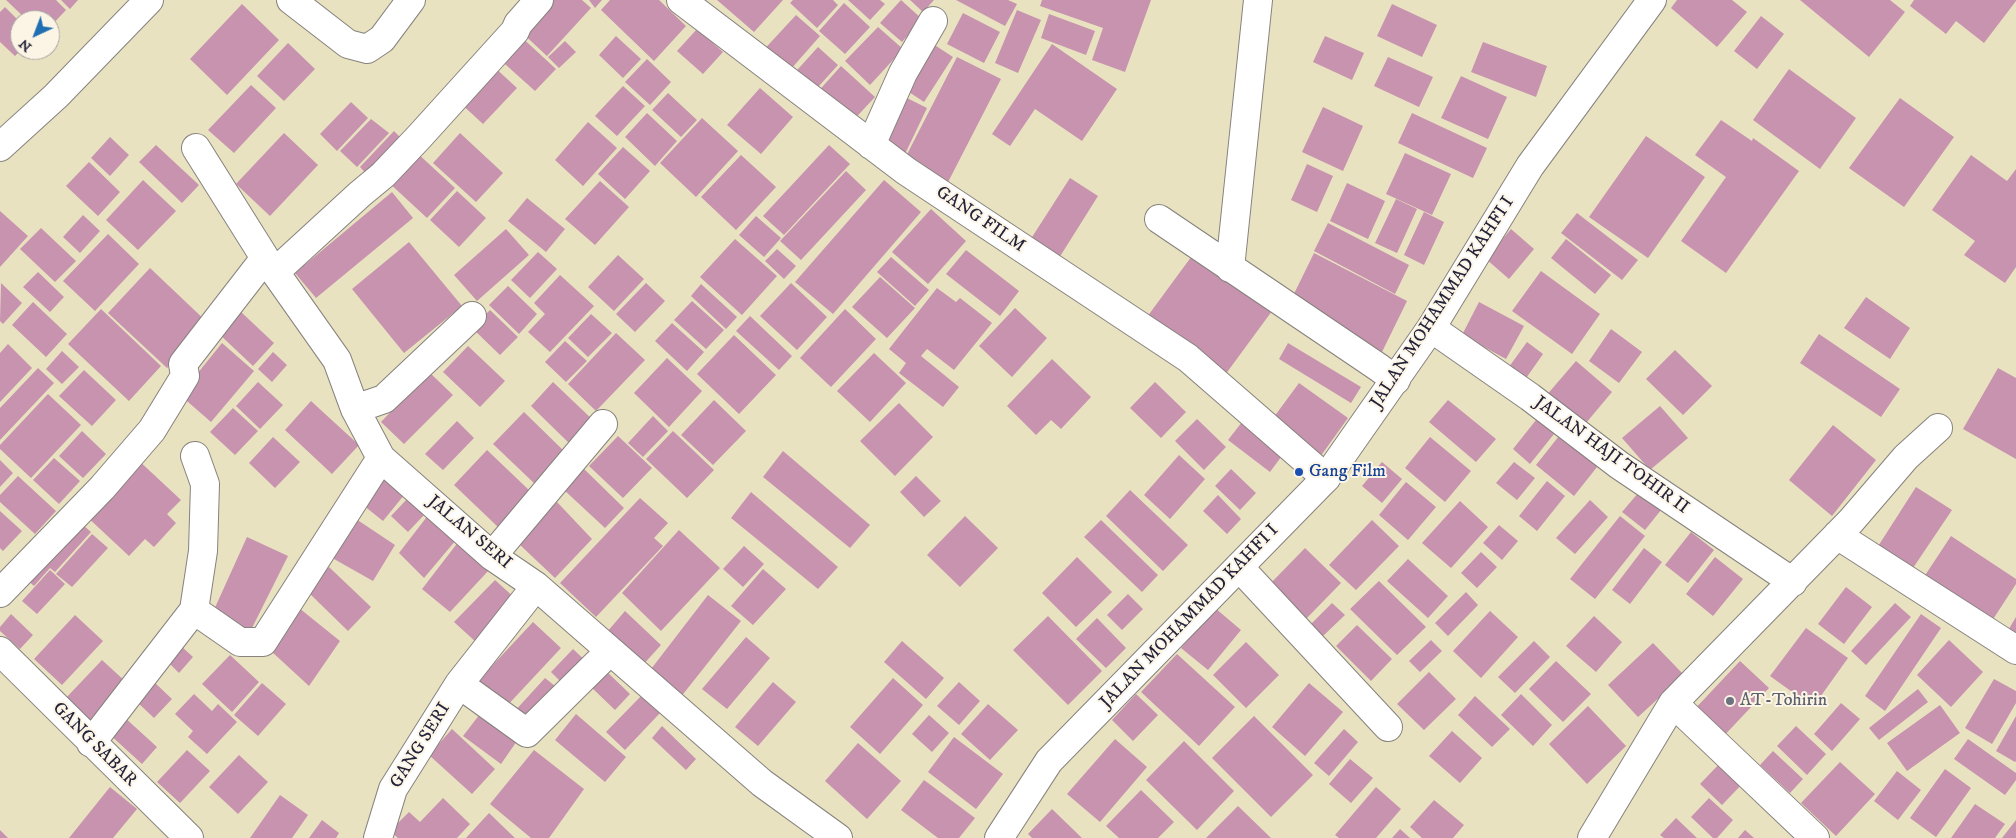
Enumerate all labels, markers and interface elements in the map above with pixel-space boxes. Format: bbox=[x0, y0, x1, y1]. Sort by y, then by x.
north arrow bbox=[10, 10, 60, 60]
text: N bbox=[15, 35, 36, 56]
street label: GANG FILM bbox=[931, 182, 1029, 258]
street label: JALAN MOHAMMAD KAHFI I bbox=[1366, 193, 1520, 413]
street label: JALAN HAJI TOHIR II bbox=[1529, 393, 1693, 519]
place label: Gang Film bbox=[1309, 461, 1386, 483]
marker: Gang Film bbox=[1293, 466, 1305, 478]
street label: JALAN SERI bbox=[422, 492, 516, 574]
street label: JALAN MOHAMMAD KAHFI I bbox=[1096, 520, 1284, 714]
place label: AT-Tohirin bbox=[1740, 690, 1827, 712]
marker: AT-Tohirin bbox=[1724, 695, 1736, 707]
street label: GANG SABAR bbox=[47, 698, 141, 792]
street label: GANG SERI bbox=[386, 699, 456, 793]

